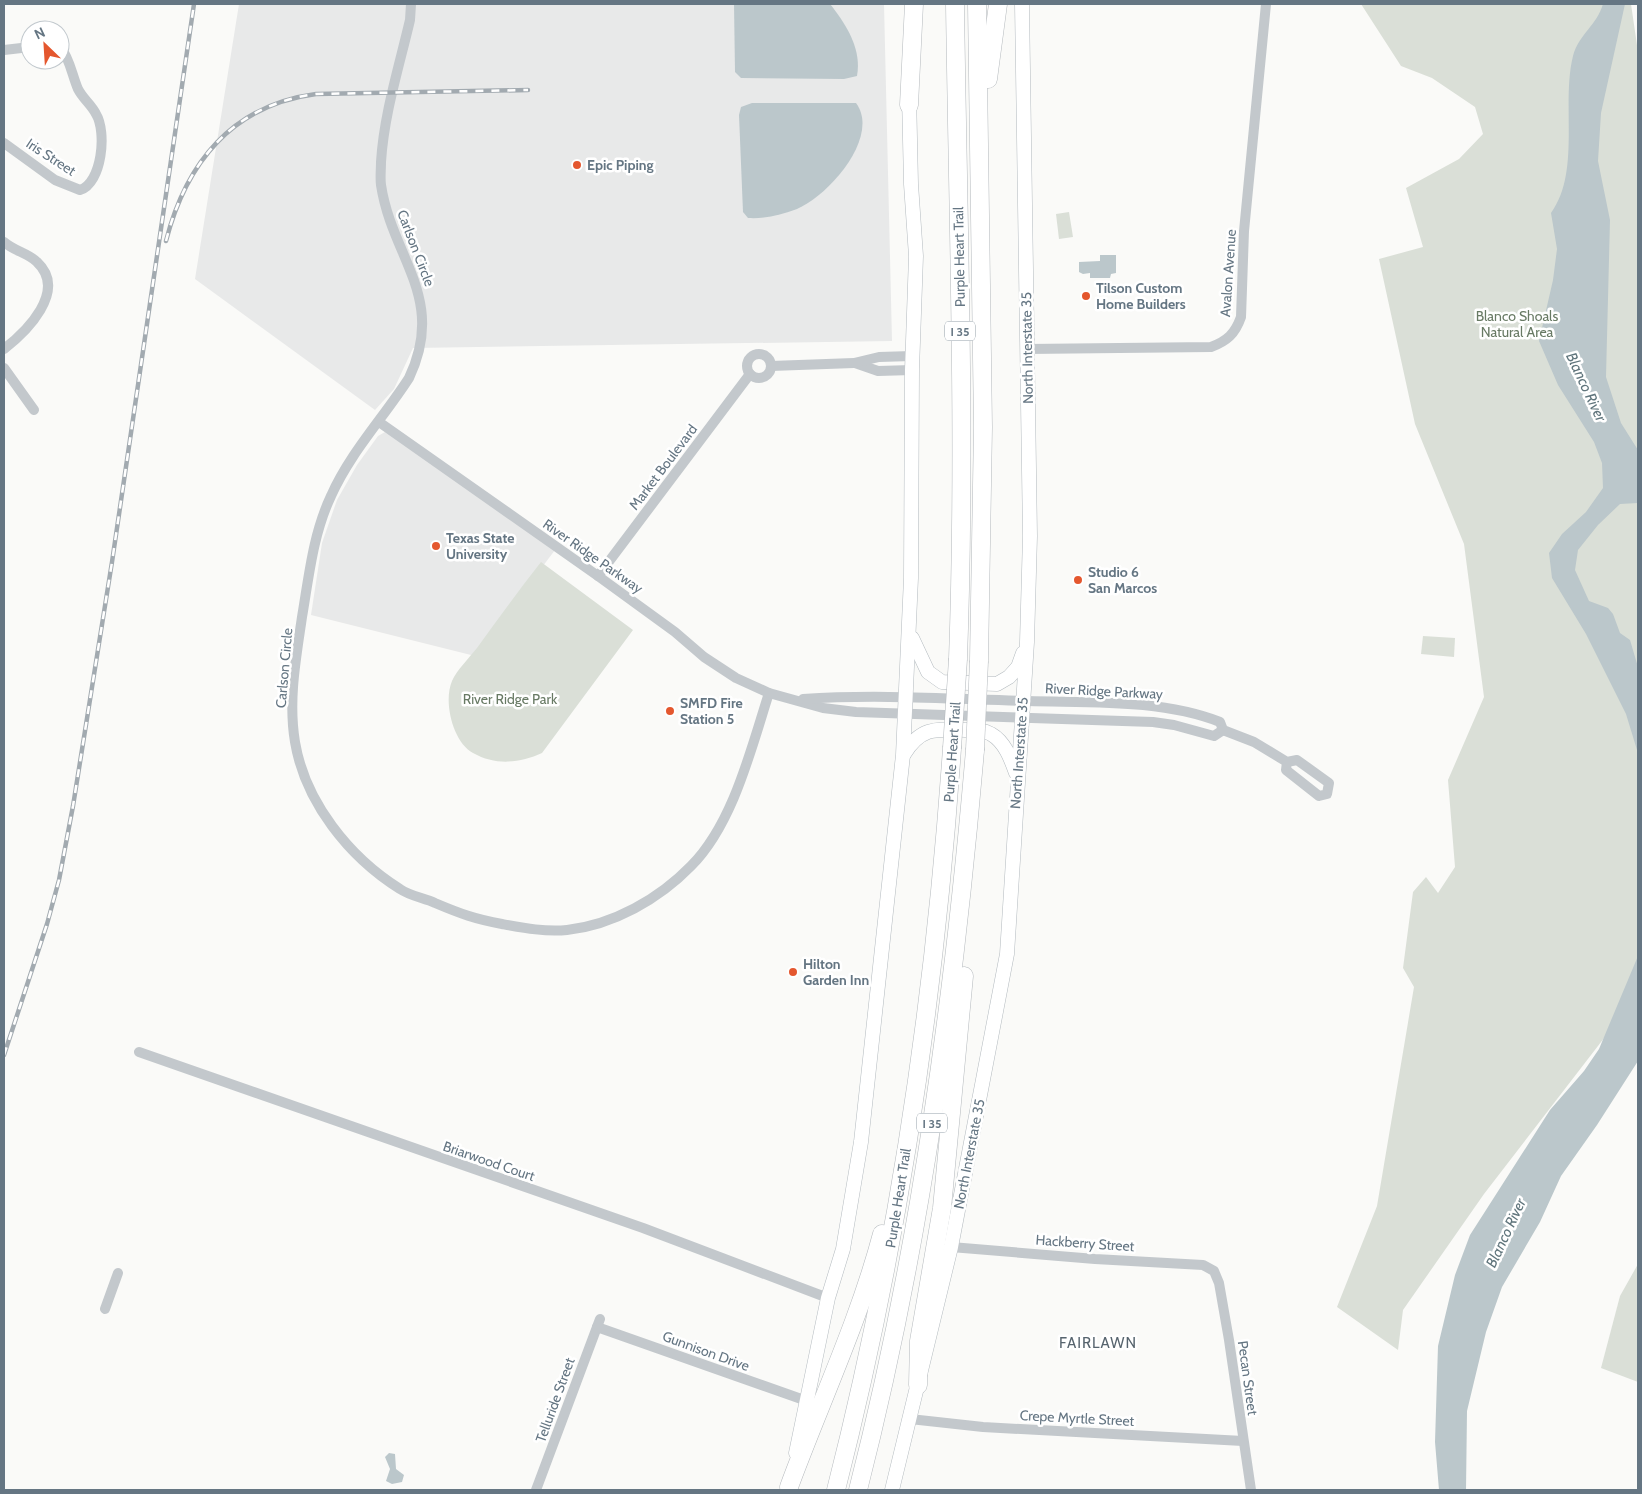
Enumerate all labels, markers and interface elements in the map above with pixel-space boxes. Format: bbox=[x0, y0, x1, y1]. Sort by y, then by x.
north arrow bbox=[20, 20, 70, 70]
text: N bbox=[31, 23, 48, 43]
street label: Iris Street bbox=[23, 134, 80, 180]
place label: Epic Piping bbox=[587, 156, 654, 174]
marker: Epic Piping bbox=[571, 159, 583, 171]
street label: Purple Heart Trail bbox=[949, 206, 969, 307]
street label: Carlson Circle bbox=[393, 207, 439, 289]
street label: Avalon Avenue bbox=[1216, 228, 1240, 318]
place label: Tilson Custom Home Builders bbox=[1096, 279, 1186, 313]
marker: Tilson Custom Home Builders bbox=[1080, 290, 1092, 302]
street label: North Interstate 35 bbox=[1017, 292, 1037, 404]
park label: Blanco Shoals Natural Area bbox=[1476, 307, 1558, 341]
road number: I 35 bbox=[945, 322, 975, 341]
water label: Blanco River bbox=[1562, 350, 1610, 426]
street label: Market Boulevard bbox=[625, 421, 701, 513]
street label: River Ridge Parkway bbox=[539, 515, 647, 597]
place label: Texas State University bbox=[446, 529, 514, 563]
marker: Texas State University bbox=[430, 540, 442, 552]
place label: Studio 6 San Marcos bbox=[1088, 563, 1157, 597]
marker: Studio 6 San Marcos bbox=[1072, 574, 1084, 586]
street label: Carlson Circle bbox=[272, 627, 296, 709]
street label: River Ridge Parkway bbox=[1045, 679, 1163, 703]
park label: River Ridge Park bbox=[463, 690, 558, 708]
place label: SMFD Fire Station 5 bbox=[680, 694, 743, 728]
street label: North Interstate 35 bbox=[1006, 697, 1032, 809]
street label: Purple Heart Trail bbox=[940, 701, 965, 803]
marker: SMFD Fire Station 5 bbox=[664, 705, 676, 717]
place label: Hilton Garden Inn bbox=[803, 955, 869, 989]
marker: Hilton Garden Inn bbox=[787, 966, 799, 978]
street label: North Interstate 35 bbox=[949, 1097, 989, 1211]
road number: I 35 bbox=[917, 1114, 947, 1132]
street label: Briarwood Court bbox=[441, 1137, 537, 1185]
street label: Purple Heart Trail bbox=[881, 1146, 915, 1249]
water label: Blanco River bbox=[1482, 1194, 1530, 1270]
street label: Hackberry Street bbox=[1035, 1231, 1135, 1255]
street label: Gunnison Drive bbox=[660, 1327, 752, 1375]
district label: FAIRLAWN bbox=[1059, 1334, 1137, 1352]
street label: Pecan Street bbox=[1234, 1340, 1262, 1417]
street label: Telluride Street bbox=[531, 1355, 579, 1445]
street label: Crepe Myrtle Street bbox=[1019, 1406, 1135, 1430]

